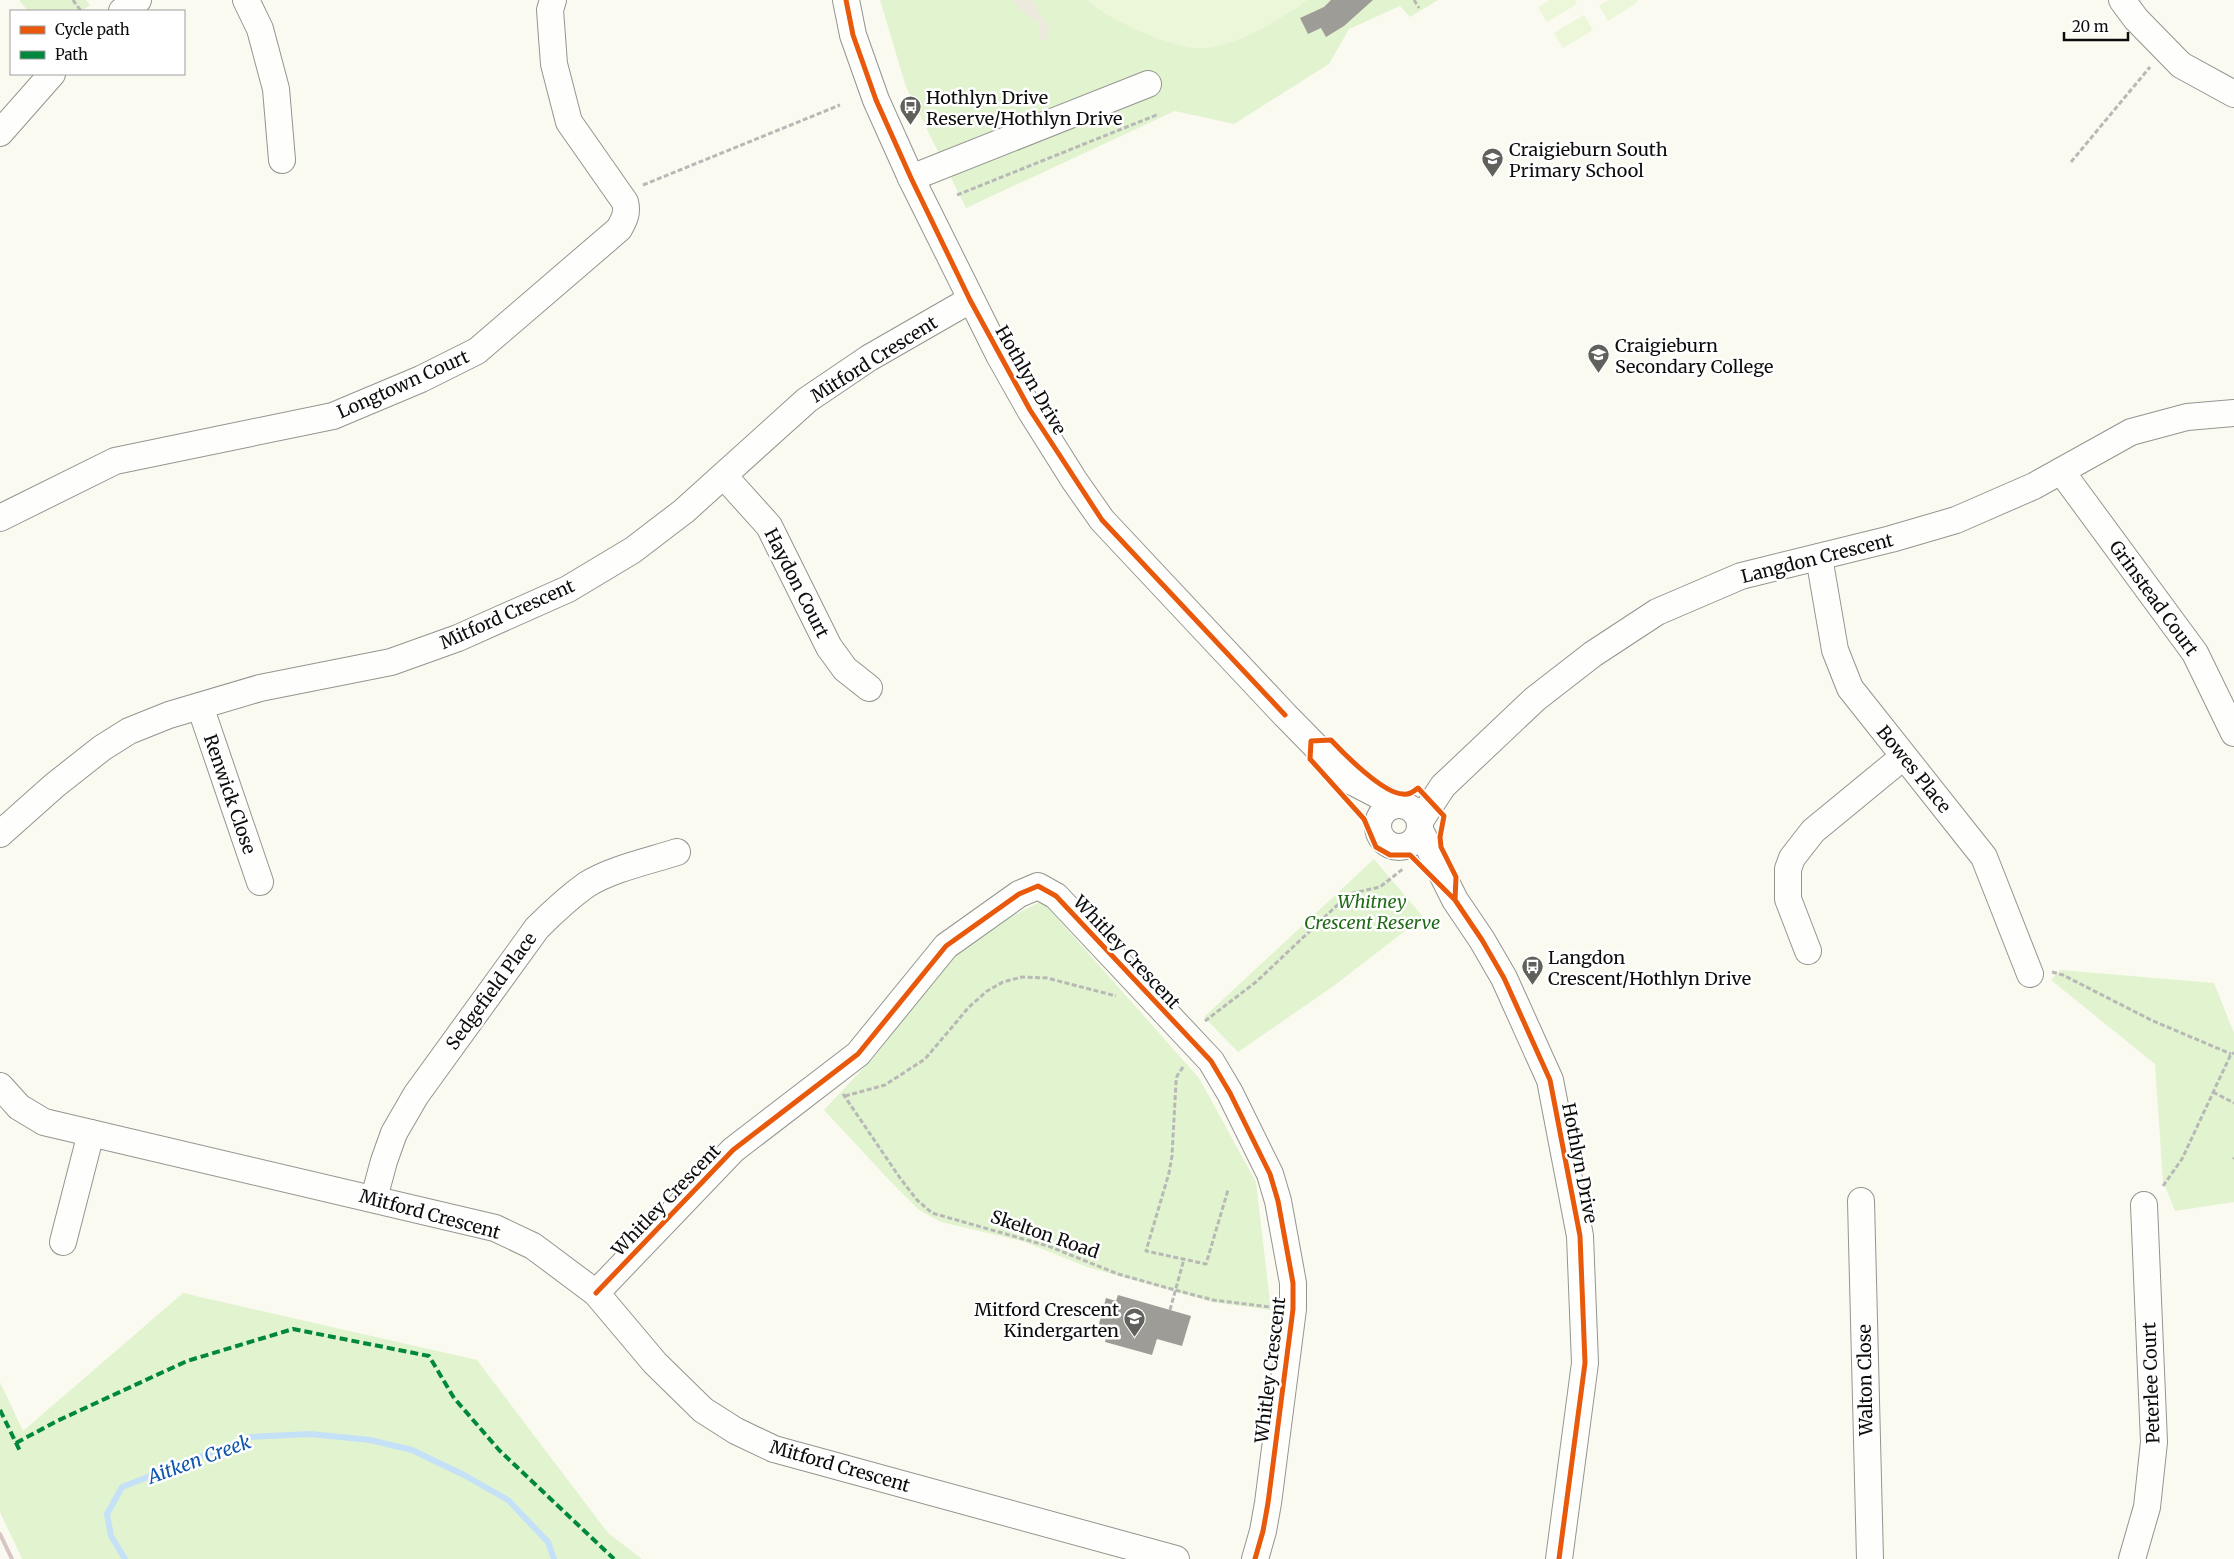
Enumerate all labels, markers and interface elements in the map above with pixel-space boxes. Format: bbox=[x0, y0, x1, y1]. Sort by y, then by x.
legend bbox=[10, 10, 185, 75]
scale bar bbox=[2064, 10, 2128, 42]
text: 20 m bbox=[2072, 17, 2109, 36]
text: Cycle path bbox=[55, 20, 130, 39]
text: Path bbox=[55, 45, 88, 64]
place label: Hothlyn Drive Reserve/Hothlyn Drive bbox=[926, 86, 1122, 130]
bus stop icon: Hothlyn Drive Reserve/Hothlyn Drive bbox=[898, 95, 922, 126]
place label: Craigieburn South Primary School bbox=[1509, 138, 1668, 182]
school or university icon: Craigieburn South Primary School bbox=[1481, 147, 1505, 178]
street label: Mitford Crescent bbox=[806, 311, 942, 407]
street label: Hothlyn Drive bbox=[991, 321, 1071, 439]
place label: Craigieburn Secondary College bbox=[1615, 334, 1773, 378]
school or university icon: Craigieburn Secondary College bbox=[1587, 343, 1611, 374]
street label: Longtown Court bbox=[334, 345, 472, 423]
street label: Haydon Court bbox=[760, 524, 834, 642]
street label: Langdon Crescent bbox=[1739, 528, 1895, 588]
street label: Grinstead Court bbox=[2105, 536, 2203, 660]
street label: Mitford Crescent bbox=[436, 574, 578, 654]
street label: Bowes Place bbox=[1872, 721, 1956, 817]
street label: Renwick Close bbox=[199, 731, 261, 857]
street label: Whitley Crescent bbox=[1068, 890, 1186, 1014]
park label: Whitney Crescent Reserve bbox=[1304, 890, 1440, 934]
street label: Sedgefield Place bbox=[441, 928, 541, 1054]
place label: Langdon Crescent/Hothlyn Drive bbox=[1548, 946, 1751, 990]
bus stop icon: Langdon Crescent/Hothlyn Drive bbox=[1520, 955, 1544, 986]
street label: Hothlyn Drive bbox=[1557, 1101, 1603, 1225]
street label: Whitley Crescent bbox=[606, 1139, 725, 1262]
street label: Mitford Crescent bbox=[357, 1184, 503, 1244]
street label: Skelton Road bbox=[988, 1205, 1102, 1263]
street label: Whitley Crescent bbox=[1250, 1296, 1290, 1445]
place label: Mitford Crescent Kindergarten bbox=[974, 1298, 1119, 1342]
school or university icon: Mitford Crescent Kindergarten bbox=[1123, 1307, 1147, 1338]
street label: Peterlee Court bbox=[2137, 1322, 2165, 1444]
street label: Walton Close bbox=[1853, 1324, 1877, 1437]
water label: Aitken Creek bbox=[142, 1429, 254, 1489]
street label: Mitford Crescent bbox=[767, 1435, 913, 1497]

